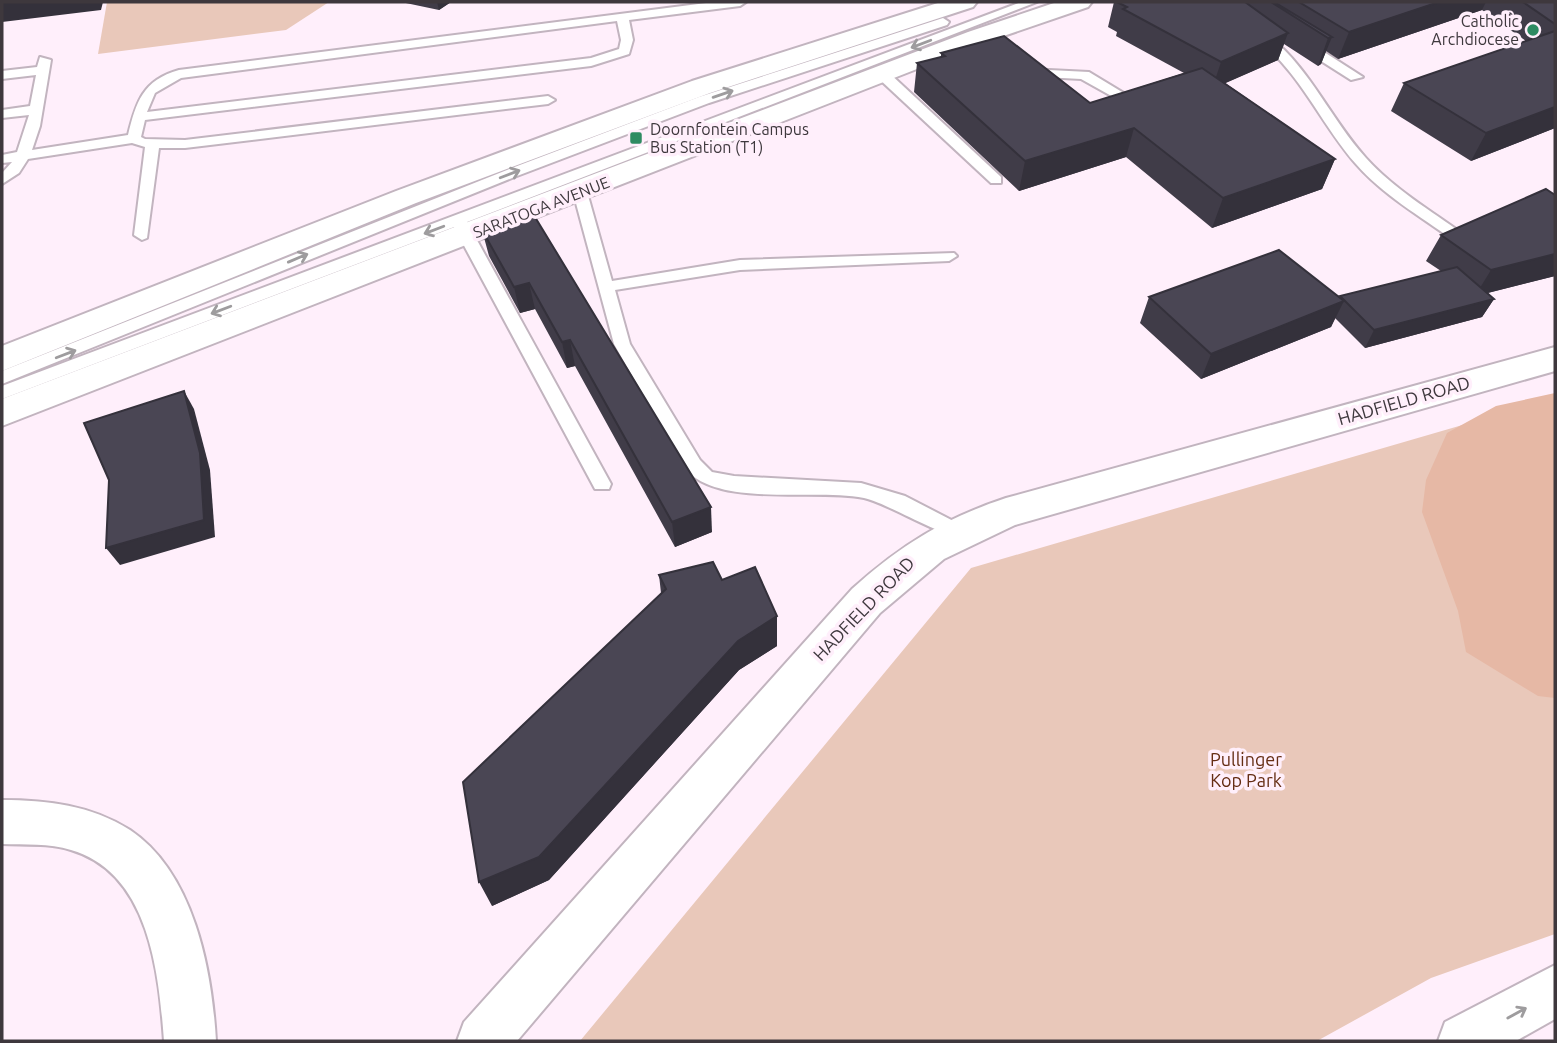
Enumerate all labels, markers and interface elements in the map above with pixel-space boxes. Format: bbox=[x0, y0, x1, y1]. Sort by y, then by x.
place label: Catholic Archdiocese bbox=[1431, 12, 1520, 48]
marker: Catholic Archdiocese bbox=[1525, 22, 1541, 38]
one-way arrow bbox=[911, 38, 933, 51]
one-way arrow bbox=[711, 87, 733, 99]
place label: Doornfontein Campus Bus Station (T1) bbox=[650, 120, 809, 157]
marker: Doornfontein Campus Bus Station (T1) bbox=[628, 130, 644, 146]
one-way arrow bbox=[498, 167, 520, 179]
street label: SARATOGA AVENUE bbox=[470, 173, 612, 241]
one-way arrow bbox=[424, 224, 446, 237]
one-way arrow bbox=[287, 251, 309, 264]
one-way arrow bbox=[211, 304, 232, 317]
one-way arrow bbox=[54, 347, 76, 360]
street label: HADFIELD ROAD bbox=[1335, 372, 1472, 428]
street label: HADFIELD ROAD bbox=[809, 552, 918, 664]
park label: Pullinger Kop Park bbox=[1210, 749, 1282, 790]
one-way arrow bbox=[1506, 1005, 1526, 1019]

